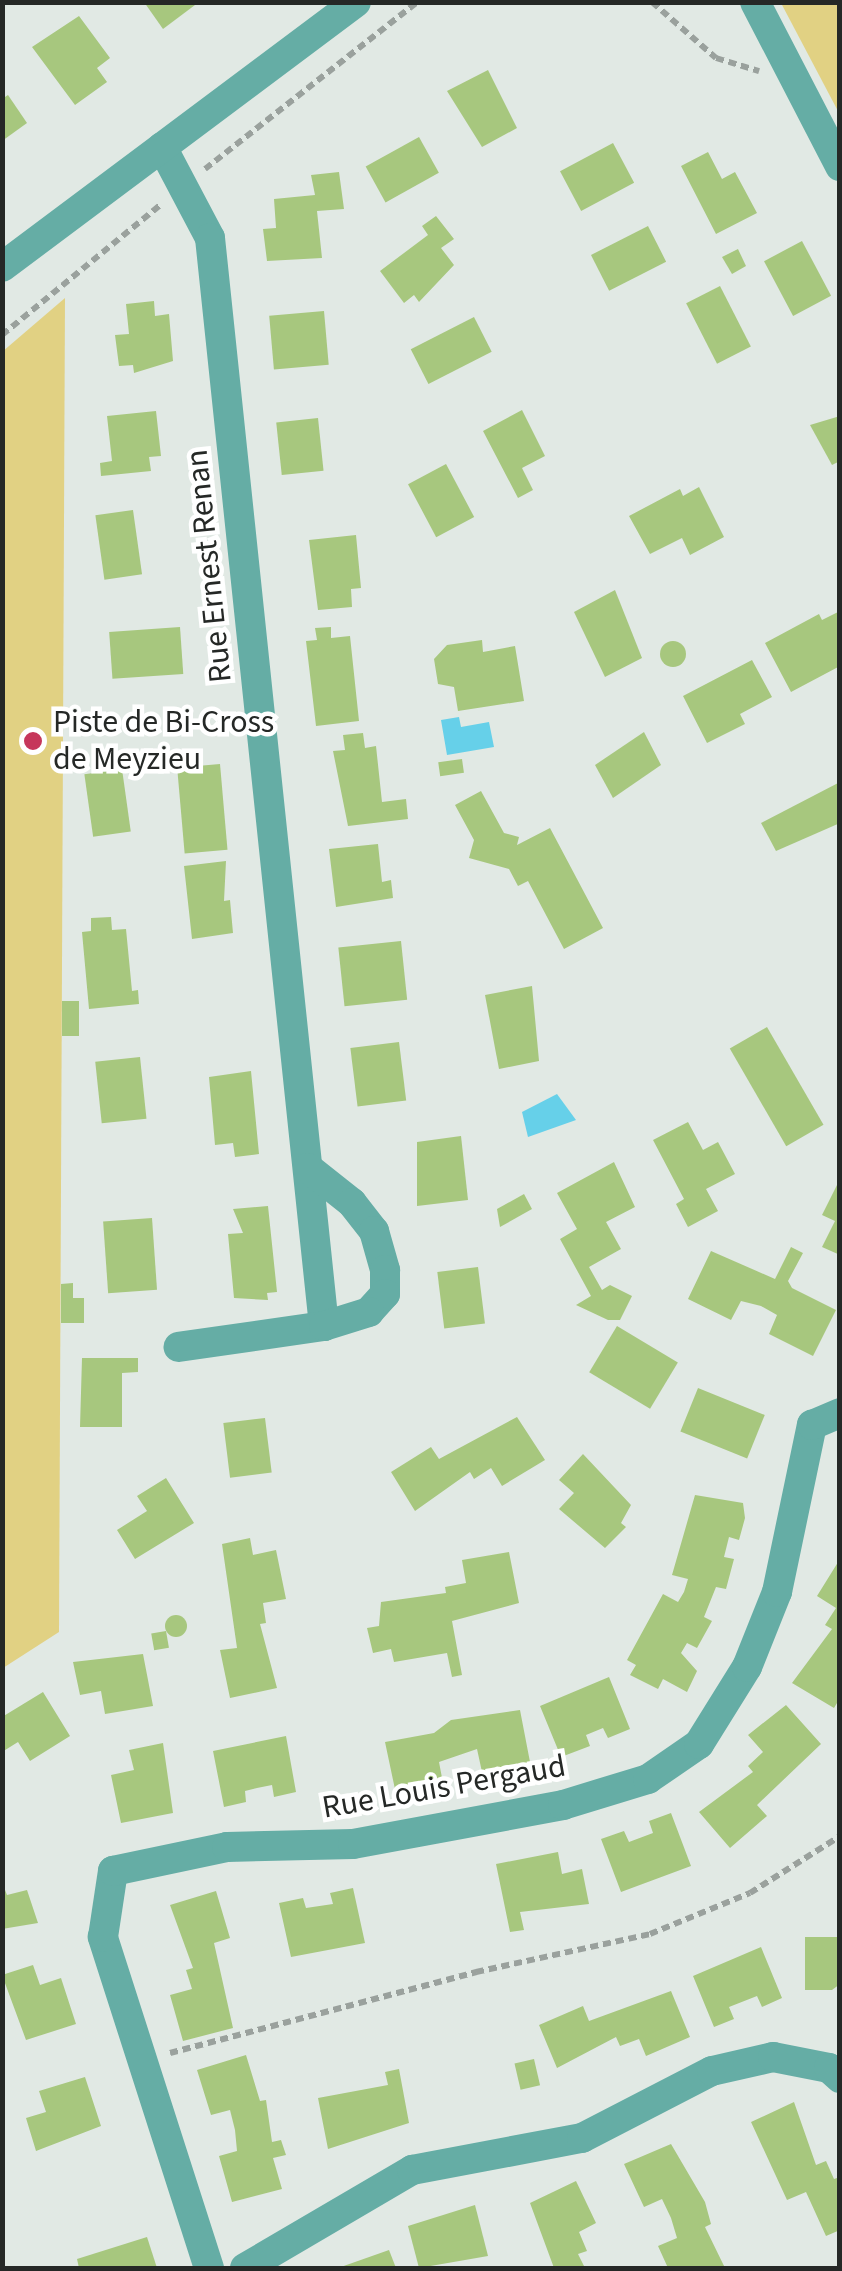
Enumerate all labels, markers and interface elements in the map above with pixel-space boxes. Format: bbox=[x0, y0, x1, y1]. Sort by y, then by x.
street label: Rue Ernest Renan bbox=[178, 448, 240, 684]
place label: Piste de Bi-Cross de Meyzieu bbox=[53, 704, 274, 779]
marker: Piste de Bi-Cross de Meyzieu bbox=[22, 730, 44, 752]
street label: Rue Louis Pergaud bbox=[319, 1747, 569, 1827]

